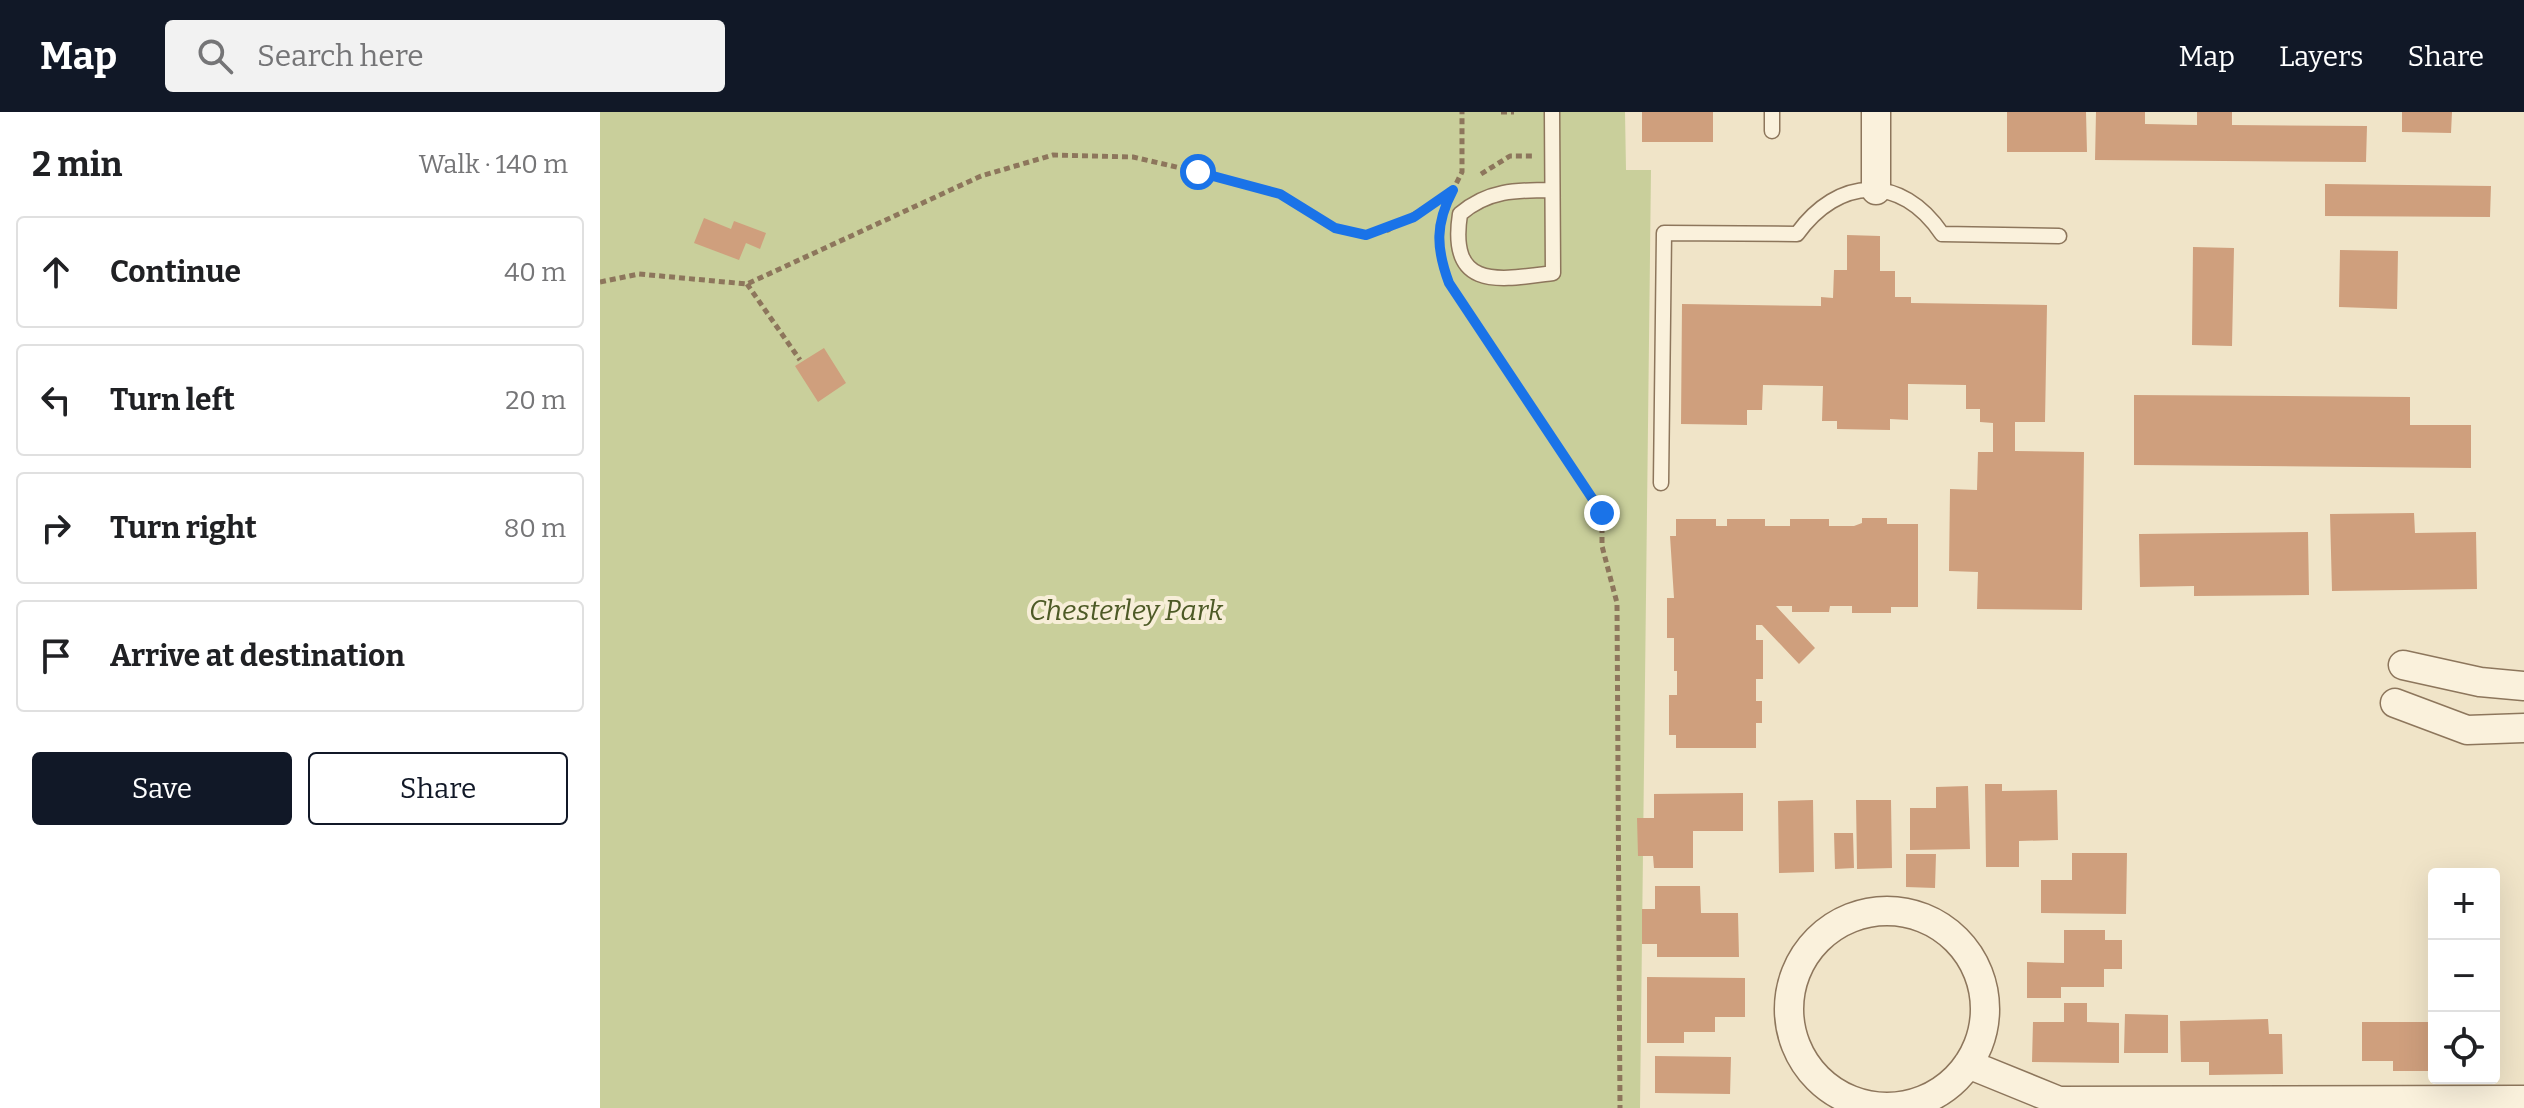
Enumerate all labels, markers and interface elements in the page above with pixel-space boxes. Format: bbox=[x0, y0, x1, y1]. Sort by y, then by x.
search box bbox=[165, 20, 725, 92]
text: Map bbox=[40, 33, 117, 79]
icon: search bbox=[193, 34, 237, 78]
text: Search here bbox=[257, 38, 424, 74]
text: Map bbox=[2178, 40, 2235, 73]
text: Layers bbox=[2279, 40, 2363, 73]
text: Share bbox=[2407, 40, 2484, 73]
text: 2 min bbox=[32, 144, 122, 185]
text: Walk · 140 m bbox=[419, 149, 568, 180]
route start bbox=[1180, 154, 1216, 190]
icon: ahead bbox=[34, 250, 78, 294]
text: Continue bbox=[110, 254, 241, 290]
text: 40 m bbox=[504, 257, 566, 288]
icon: left bbox=[34, 378, 78, 422]
text: Turn left bbox=[110, 382, 235, 418]
text: 20 m bbox=[505, 385, 566, 416]
route end bbox=[1584, 495, 1620, 531]
icon: right bbox=[34, 506, 78, 550]
text: Turn right bbox=[110, 510, 257, 546]
text: 80 m bbox=[504, 513, 566, 544]
park label: Chesterley Park bbox=[1029, 594, 1224, 627]
icon: arrive bbox=[34, 634, 78, 678]
text: Arrive at destination bbox=[110, 638, 405, 674]
button: Save bbox=[32, 752, 292, 825]
button: Share bbox=[308, 752, 568, 825]
map controls bbox=[2428, 868, 2500, 1084]
button: + bbox=[2428, 868, 2500, 940]
button: − bbox=[2428, 940, 2500, 1012]
button: locate bbox=[2428, 1012, 2500, 1084]

